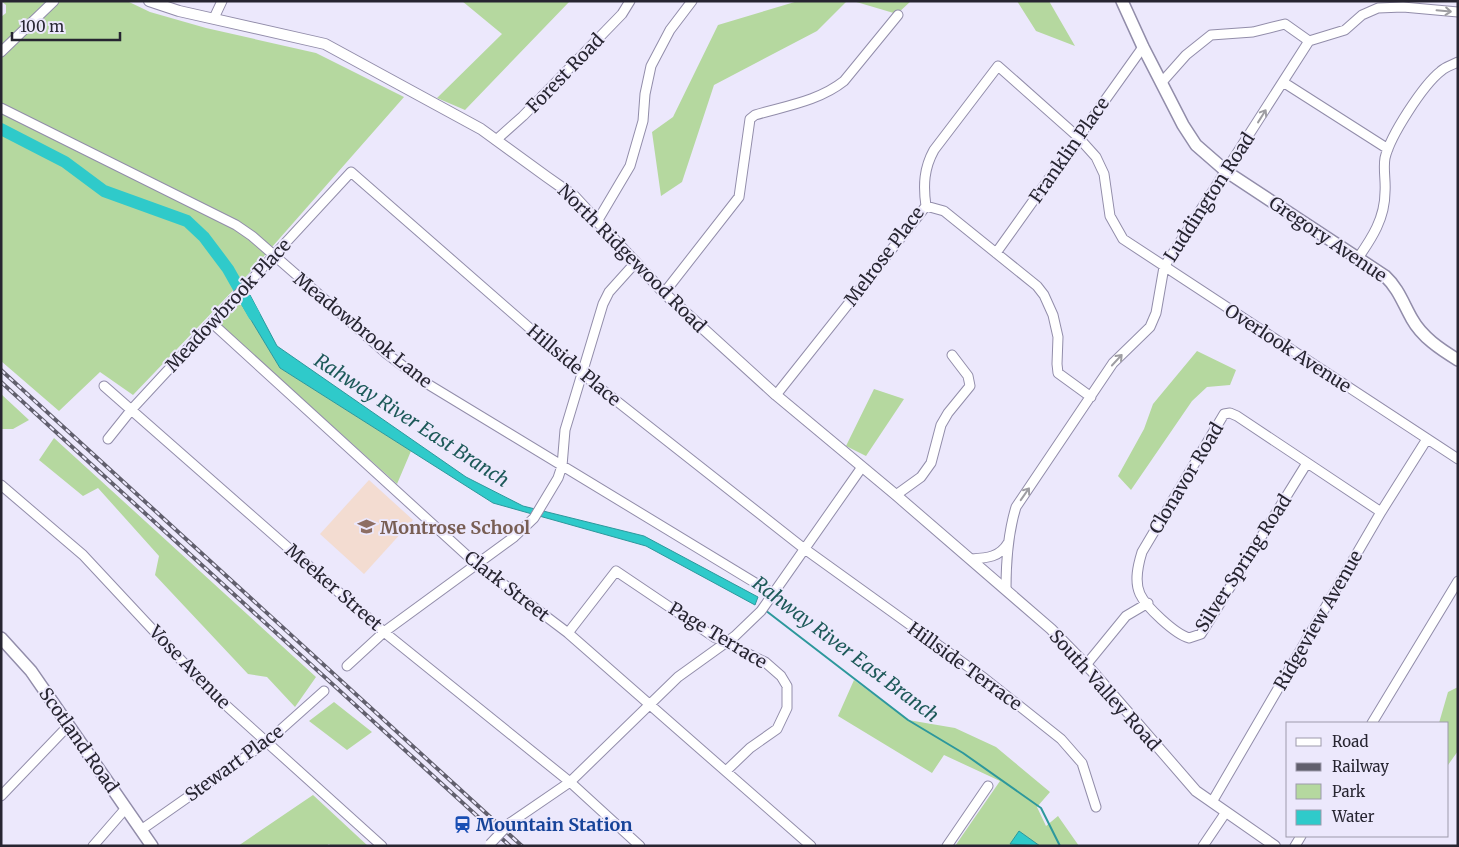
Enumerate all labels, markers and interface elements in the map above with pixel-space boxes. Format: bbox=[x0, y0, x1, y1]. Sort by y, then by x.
one-way arrow bbox=[1436, 6, 1452, 16]
scale bar bbox=[12, 10, 120, 42]
text: 100 m bbox=[20, 17, 64, 36]
street label: Forest Road bbox=[521, 28, 609, 118]
street label: Franklin Place bbox=[1024, 93, 1114, 207]
one-way arrow bbox=[1257, 109, 1267, 123]
street label: Luddington Road bbox=[1159, 128, 1259, 266]
street label: North Ridgewood Road bbox=[553, 179, 711, 337]
street label: Gregory Avenue bbox=[1265, 191, 1391, 287]
street label: Melrose Place bbox=[839, 202, 929, 310]
street label: Meadowbrook Place bbox=[160, 234, 296, 376]
street label: Meadowbrook Lane bbox=[289, 267, 437, 393]
street label: Overlook Avenue bbox=[1220, 299, 1356, 397]
street label: Hillside Place bbox=[522, 319, 626, 411]
water label: Rahway River East Branch bbox=[310, 348, 514, 492]
one-way arrow bbox=[1111, 353, 1123, 366]
street label: Clonavor Road bbox=[1144, 418, 1228, 538]
one-way arrow bbox=[1020, 487, 1030, 501]
street label: Silver Spring Road bbox=[1190, 490, 1296, 636]
place label: Montrose School bbox=[380, 516, 530, 539]
school or university icon: Montrose School bbox=[356, 517, 376, 537]
street label: Meeker Street bbox=[281, 539, 387, 635]
street label: Clark Street bbox=[460, 546, 554, 626]
street label: Ridgeview Avenue bbox=[1269, 546, 1367, 694]
water label: Rahway River East Branch bbox=[748, 571, 944, 727]
street label: Page Terrace bbox=[665, 597, 771, 673]
street label: Hillside Terrace bbox=[903, 617, 1027, 715]
street label: Vose Avenue bbox=[144, 620, 235, 714]
street label: South Valley Road bbox=[1044, 625, 1166, 756]
street label: Scotland Road bbox=[34, 683, 124, 797]
street label: Stewart Place bbox=[180, 720, 288, 806]
legend bbox=[1286, 722, 1449, 837]
text: Road bbox=[1332, 732, 1368, 751]
text: Railway bbox=[1332, 757, 1389, 776]
text: Park bbox=[1332, 782, 1366, 801]
text: Water bbox=[1331, 807, 1375, 826]
place label: Mountain Station bbox=[476, 813, 633, 836]
station icon: Mountain Station bbox=[452, 814, 472, 834]

